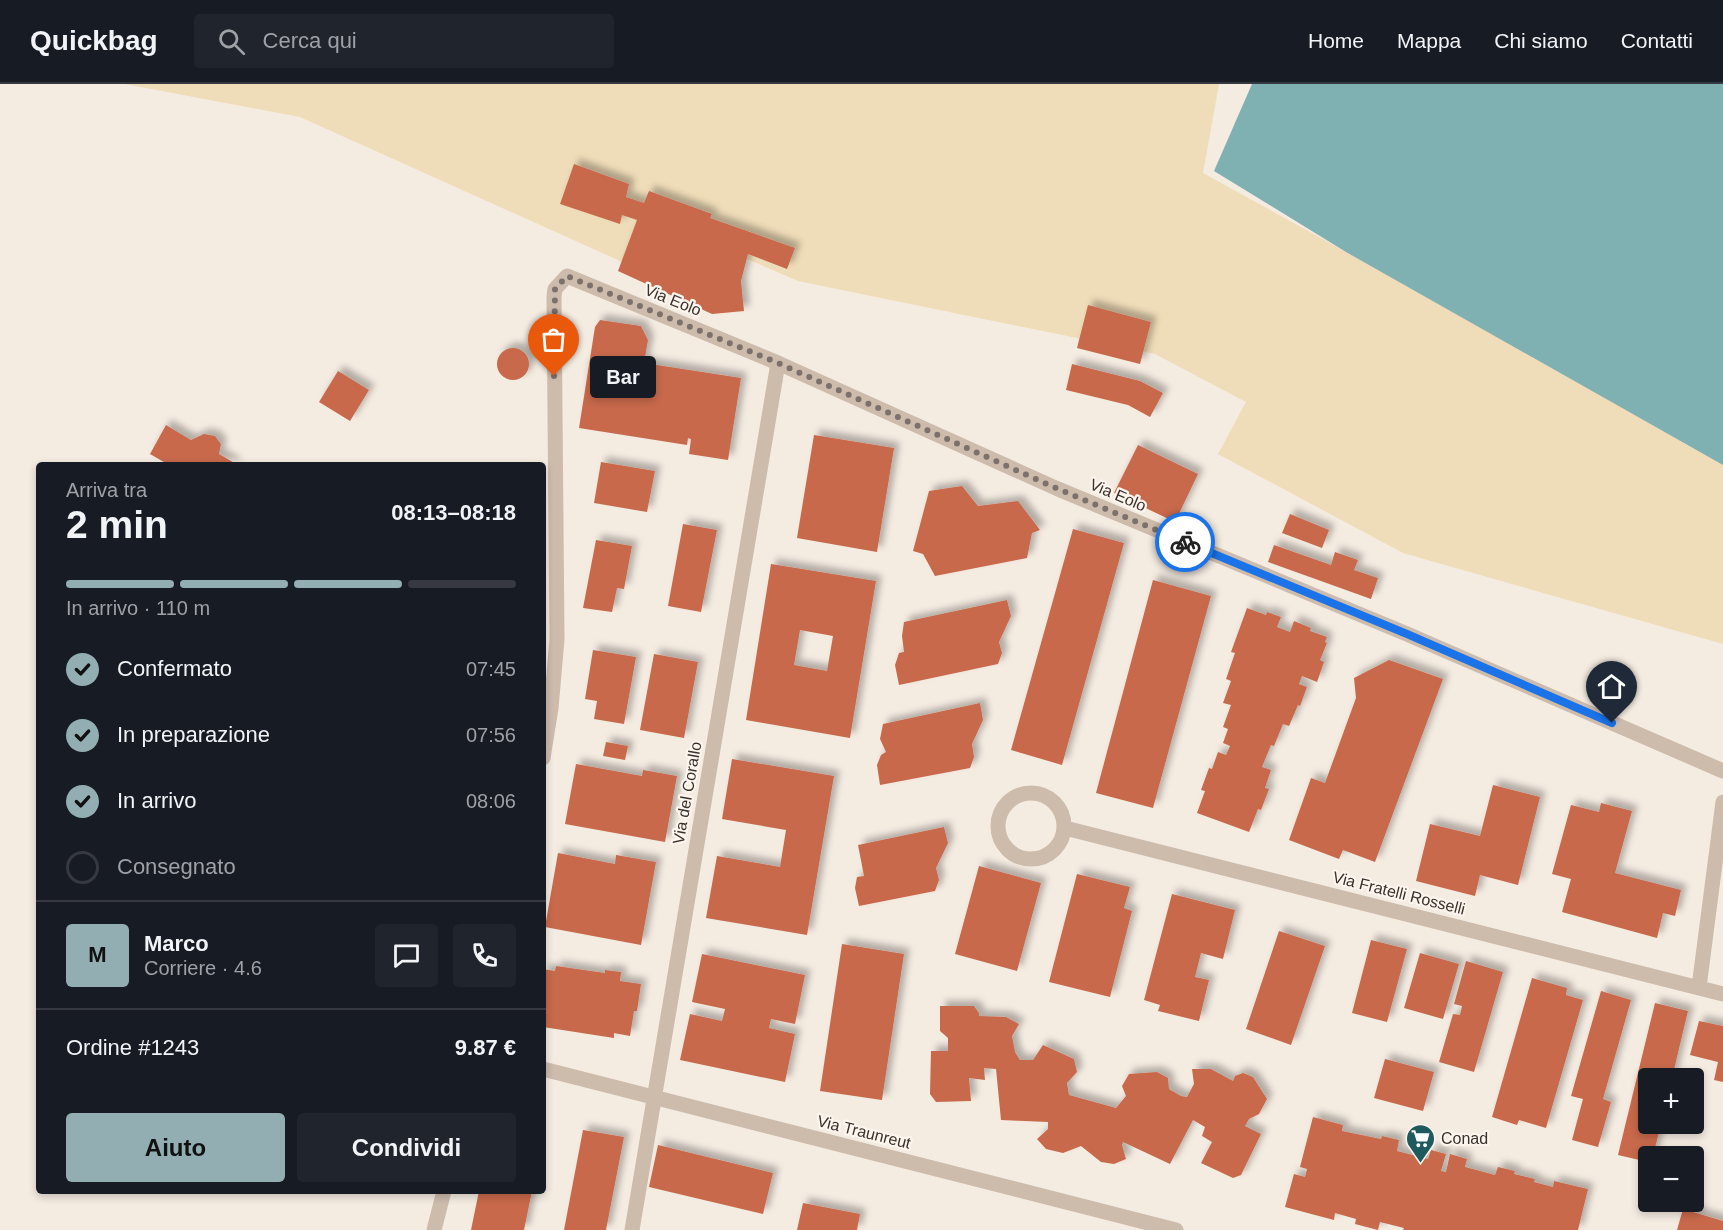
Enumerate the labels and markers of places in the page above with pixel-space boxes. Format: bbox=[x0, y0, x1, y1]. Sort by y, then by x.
pin bbox=[528, 314, 579, 376]
callout: Bar bbox=[590, 355, 656, 397]
pin bbox=[1586, 661, 1637, 723]
supermarket icon: Conad bbox=[1404, 1122, 1436, 1164]
place label: Conad bbox=[1441, 1130, 1488, 1147]

